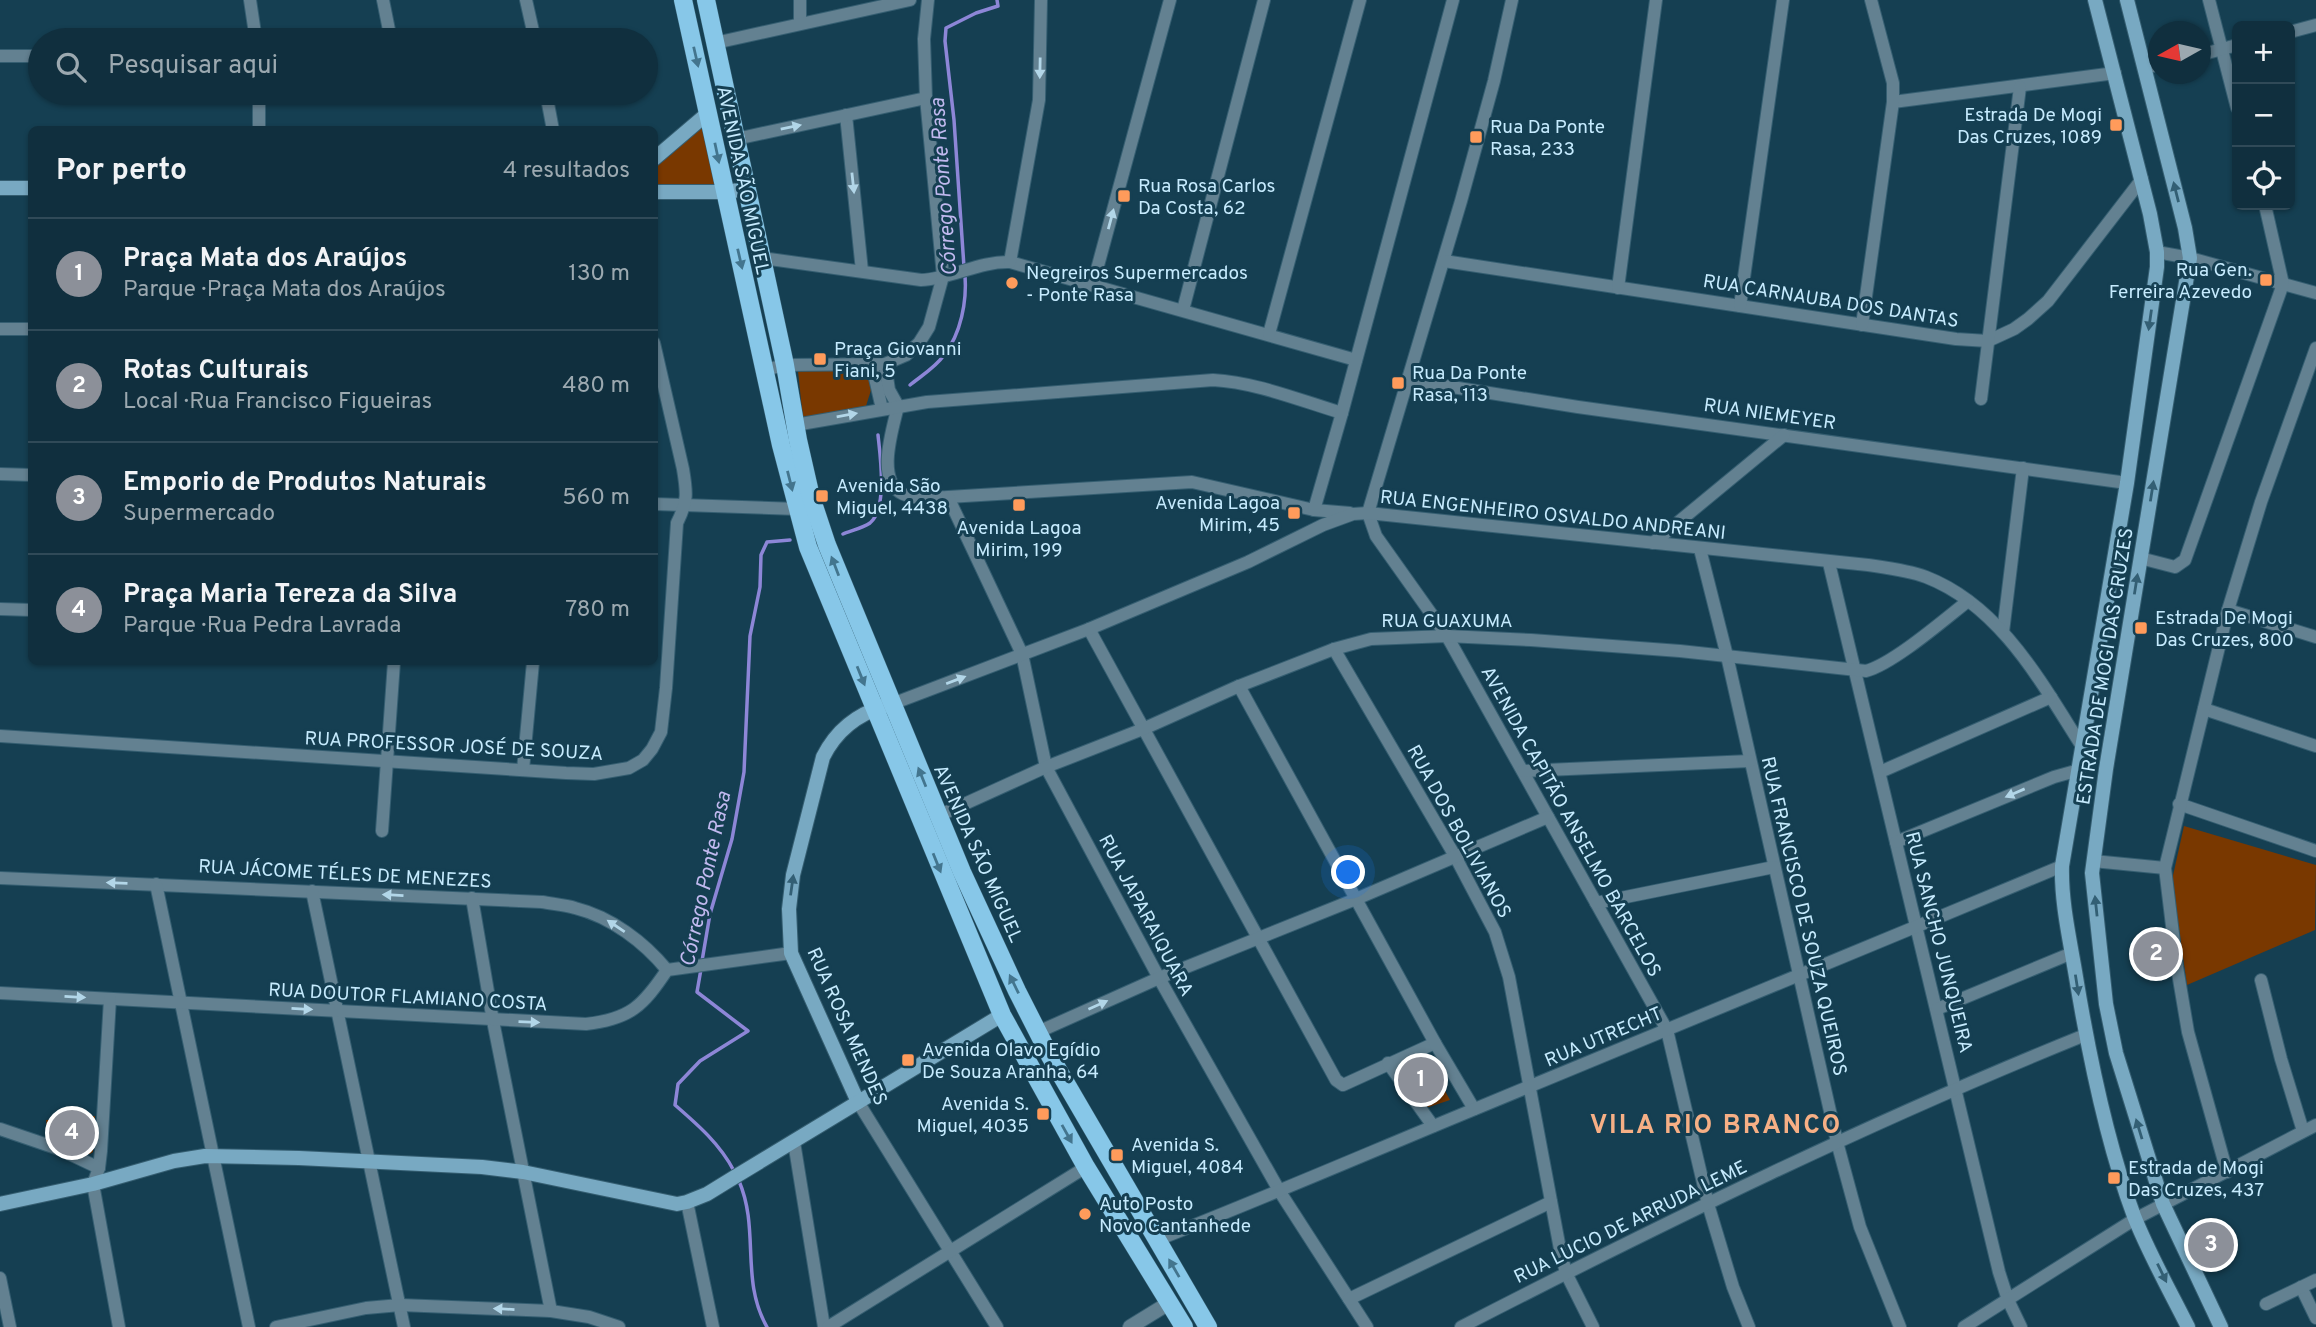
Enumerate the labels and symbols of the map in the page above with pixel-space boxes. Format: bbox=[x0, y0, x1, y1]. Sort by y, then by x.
north arrow bbox=[2148, 21, 2211, 84]
one-way arrow bbox=[690, 46, 701, 68]
one-way arrow bbox=[1034, 57, 1046, 79]
street label: AVENIDA SÃO MIGUEL bbox=[710, 84, 775, 277]
water label: Córrego Ponte Rasa bbox=[925, 97, 964, 277]
place label: Estrada De Mogi Das Cruzes, 1089 bbox=[1957, 104, 2102, 150]
place label: Rua Da Ponte Rasa, 233 bbox=[1490, 116, 1605, 162]
marker: Estrada De Mogi Das Cruzes, 1089 bbox=[2108, 117, 2124, 133]
one-way arrow bbox=[780, 121, 802, 132]
marker: Rua Da Ponte Rasa, 233 bbox=[1468, 129, 1484, 145]
one-way arrow bbox=[711, 142, 722, 164]
one-way arrow bbox=[848, 172, 859, 194]
place label: Rua Rosa Carlos Da Costa, 62 bbox=[1138, 175, 1276, 221]
one-way arrow bbox=[2170, 180, 2181, 202]
marker: Rua Rosa Carlos Da Costa, 62 bbox=[1116, 188, 1132, 204]
one-way arrow bbox=[1106, 207, 1117, 229]
one-way arrow bbox=[734, 248, 745, 270]
place label: Rua Gen. Ferreira Azevedo bbox=[2109, 259, 2252, 305]
place label: Negreiros Supermercados - Ponte Rasa bbox=[1026, 262, 1248, 308]
street label: RUA CARNAUBA DOS DANTAS bbox=[1701, 270, 1960, 334]
marker: Rua Gen. Ferreira Azevedo bbox=[2258, 272, 2274, 288]
marker: Negreiros Supermercados - Ponte Rasa bbox=[1004, 275, 1020, 291]
one-way arrow bbox=[2145, 309, 2156, 331]
place label: Praça Giovanni Fiani, 5 bbox=[834, 338, 962, 384]
marker: Praça Giovanni Fiani, 5 bbox=[812, 351, 828, 367]
place label: Rua Da Ponte Rasa, 113 bbox=[1412, 362, 1527, 408]
marker: Rua Da Ponte Rasa, 113 bbox=[1390, 375, 1406, 391]
street label: RUA NIEMEYER bbox=[1702, 394, 1837, 436]
one-way arrow bbox=[836, 410, 858, 421]
one-way arrow bbox=[784, 470, 795, 492]
place label: Avenida São Miguel, 4438 bbox=[836, 475, 948, 521]
one-way arrow bbox=[2147, 479, 2158, 501]
street label: RUA ENGENHEIRO OSVALDO ANDREANI bbox=[1379, 486, 1727, 546]
marker: Avenida São Miguel, 4438 bbox=[814, 488, 830, 504]
place label: Avenida Lagoa Mirim, 45 bbox=[1155, 492, 1280, 538]
marker: Avenida Lagoa Mirim, 199 bbox=[1011, 497, 1027, 513]
marker: Avenida Lagoa Mirim, 45 bbox=[1286, 505, 1302, 521]
place label: Avenida Lagoa Mirim, 199 bbox=[956, 517, 1082, 563]
street label: ESTRADA DE MOGI DAS CRUZES bbox=[2072, 526, 2140, 807]
one-way arrow bbox=[829, 556, 840, 577]
one-way arrow bbox=[2131, 573, 2142, 595]
place label: Estrada De Mogi Das Cruzes, 800 bbox=[2155, 607, 2294, 653]
street label: RUA GUAXUMA bbox=[1381, 610, 1513, 634]
marker: Estrada De Mogi Das Cruzes, 800 bbox=[2133, 620, 2149, 636]
street label: AVENIDA CAPITÃO ANSELMO BARCELOS bbox=[1475, 662, 1667, 981]
one-way arrow bbox=[855, 666, 866, 687]
one-way arrow bbox=[945, 675, 966, 686]
street label: RUA PROFESSOR JOSÉ DE SOUZA bbox=[304, 726, 604, 767]
street label: RUA DOS BOLIVIANOS bbox=[1401, 741, 1516, 923]
street label: RUA FRANCISCO DE SOUZA QUEIROS bbox=[1755, 755, 1852, 1078]
street label: AVENIDA SÃO MIGUEL bbox=[927, 761, 1028, 947]
one-way arrow bbox=[916, 766, 927, 787]
one-way arrow bbox=[2004, 788, 2025, 799]
water label: Córrego Ponte Rasa bbox=[675, 789, 738, 970]
street label: RUA SANCHO JUNQUEIRA bbox=[1899, 829, 1977, 1056]
street label: RUA JAPARAIQUARA bbox=[1092, 831, 1198, 1001]
one-way arrow bbox=[932, 852, 943, 873]
street label: RUA JÁCOME TÉLES DE MENEZES bbox=[198, 854, 492, 895]
your location bbox=[1331, 855, 1365, 889]
one-way arrow bbox=[786, 874, 797, 896]
one-way arrow bbox=[105, 877, 127, 888]
one-way arrow bbox=[382, 889, 404, 900]
one-way arrow bbox=[2090, 895, 2101, 917]
one-way arrow bbox=[606, 920, 625, 933]
pin: 2 bbox=[2133, 928, 2179, 980]
street label: RUA ROSA MENDES bbox=[801, 944, 892, 1110]
one-way arrow bbox=[1008, 974, 1019, 995]
one-way arrow bbox=[2072, 974, 2083, 996]
street label: RUA DOUTOR FLAMIANO COSTA bbox=[268, 979, 548, 1017]
one-way arrow bbox=[64, 992, 86, 1003]
one-way arrow bbox=[1088, 999, 1109, 1010]
street label: RUA UTRECHT bbox=[1541, 1002, 1666, 1073]
one-way arrow bbox=[291, 1004, 313, 1015]
one-way arrow bbox=[518, 1017, 540, 1028]
place label: Avenida Olavo Egídio De Souza Aranha, 64 bbox=[922, 1039, 1101, 1085]
marker: Avenida Olavo Egídio De Souza Aranha, 64 bbox=[900, 1052, 916, 1068]
pin: 1 bbox=[1398, 1054, 1444, 1106]
place label: Avenida S. Miguel, 4035 bbox=[916, 1093, 1029, 1139]
marker: Avenida S. Miguel, 4035 bbox=[1035, 1106, 1051, 1122]
pin: 4 bbox=[49, 1107, 95, 1159]
district label: VILA RIO BRANCO bbox=[1590, 1110, 1842, 1143]
one-way arrow bbox=[2133, 1118, 2143, 1139]
one-way arrow bbox=[1061, 1124, 1073, 1144]
place label: Avenida S. Miguel, 4084 bbox=[1131, 1134, 1244, 1180]
marker: Avenida S. Miguel, 4084 bbox=[1109, 1147, 1125, 1163]
street label: RUA LUCIO DE ARRUDA LEME bbox=[1510, 1156, 1751, 1290]
place label: Estrada de Mogi Das Cruzes, 437 bbox=[2128, 1157, 2264, 1203]
marker: Estrada de Mogi Das Cruzes, 437 bbox=[2106, 1170, 2122, 1186]
place label: Auto Posto Novo Cantanhede bbox=[1099, 1193, 1251, 1239]
marker: Auto Posto Novo Cantanhede bbox=[1077, 1206, 1093, 1222]
pin: 3 bbox=[2188, 1219, 2234, 1271]
one-way arrow bbox=[1167, 1259, 1180, 1278]
one-way arrow bbox=[2156, 1263, 2167, 1283]
one-way arrow bbox=[493, 1303, 515, 1314]

